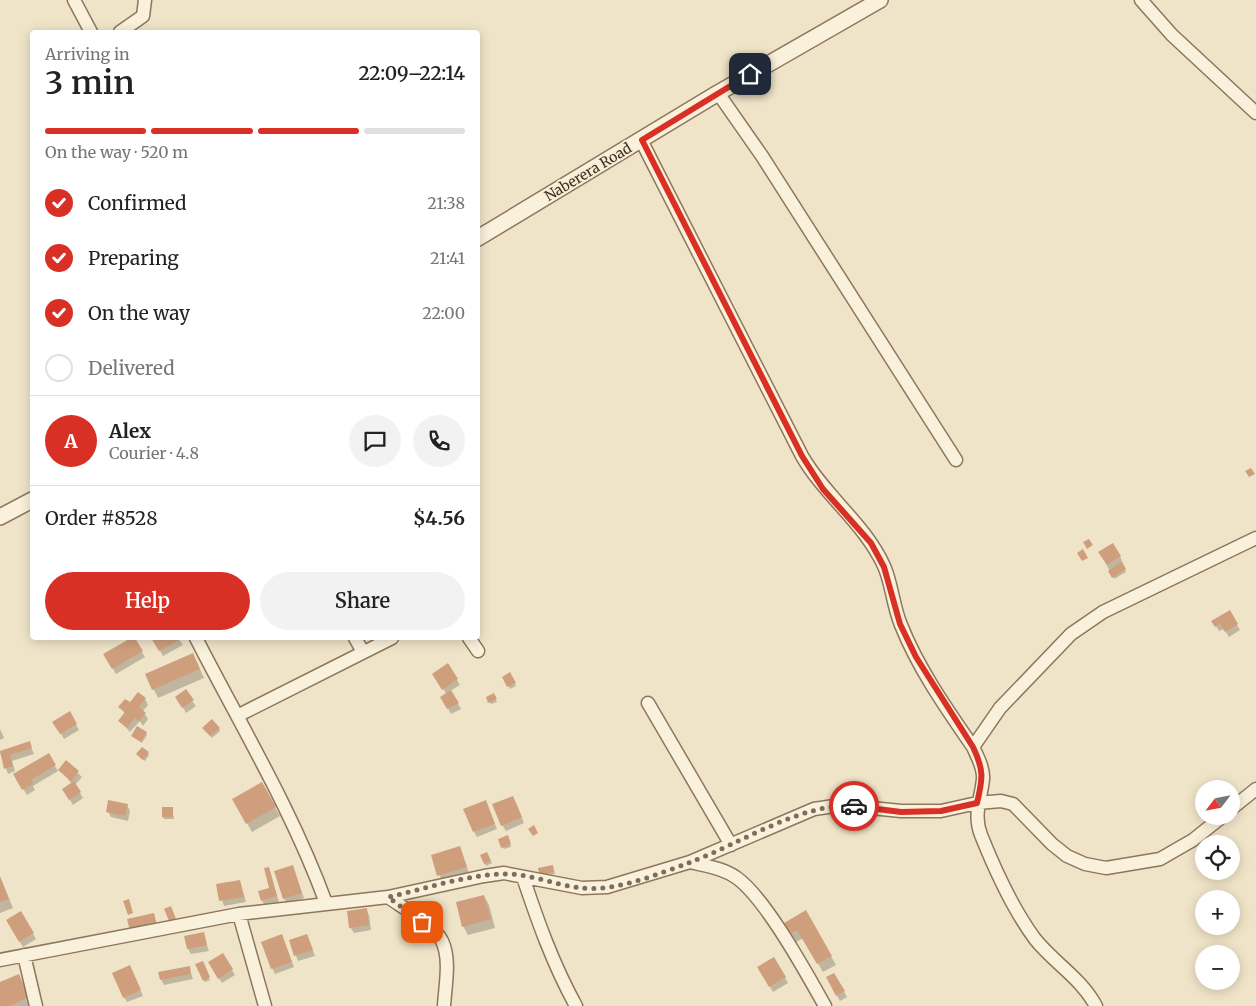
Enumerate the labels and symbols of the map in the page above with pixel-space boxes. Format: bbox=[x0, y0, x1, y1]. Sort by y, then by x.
pin bbox=[729, 53, 771, 95]
street label: Naberera Road bbox=[541, 139, 635, 205]
north arrow bbox=[1195, 780, 1240, 825]
courier bbox=[829, 781, 879, 831]
pin bbox=[401, 901, 443, 943]

